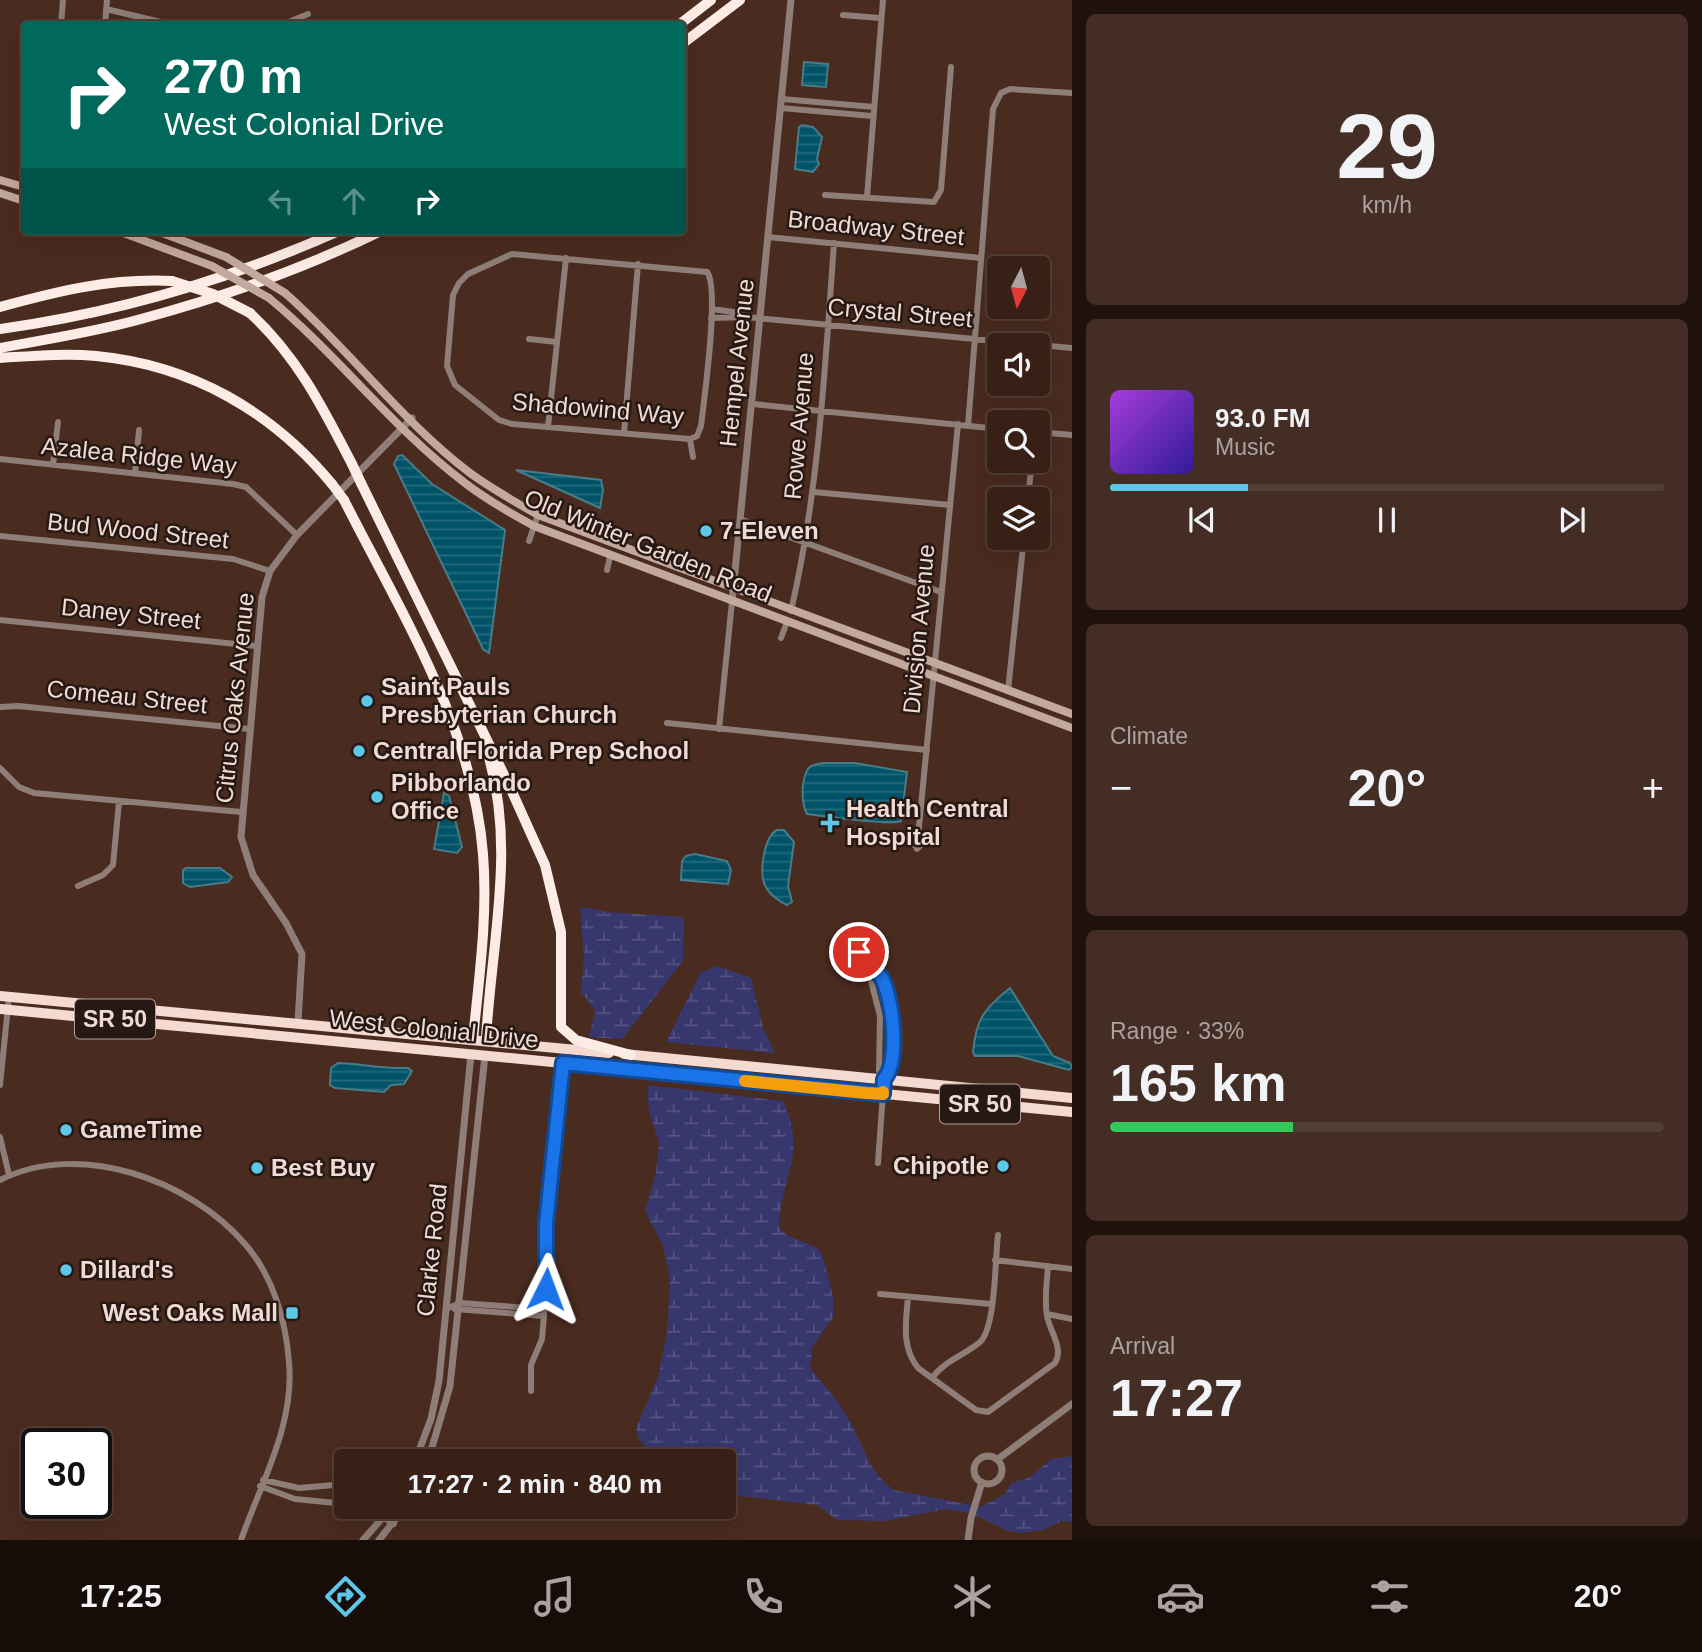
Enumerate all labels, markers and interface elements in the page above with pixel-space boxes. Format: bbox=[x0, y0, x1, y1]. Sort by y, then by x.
icon: right bbox=[49, 49, 140, 140]
text: 270 m bbox=[164, 49, 303, 103]
text: 29 bbox=[1336, 96, 1438, 197]
text: West Colonial Drive bbox=[164, 106, 444, 142]
icon: left bbox=[262, 182, 300, 220]
icon: ahead bbox=[335, 182, 373, 220]
icon: right bbox=[408, 182, 446, 220]
text: km/h bbox=[1362, 192, 1412, 218]
street label: Broadway Street bbox=[786, 205, 966, 250]
north arrow bbox=[987, 256, 1050, 318]
map controls bbox=[987, 256, 1050, 550]
street label: Hempel Avenue bbox=[714, 277, 759, 448]
street label: Crystal Street bbox=[826, 293, 974, 332]
button: sound bbox=[987, 333, 1050, 396]
street label: Rowe Avenue bbox=[779, 351, 818, 501]
street label: Shadowind Way bbox=[511, 388, 685, 429]
text: 93.0 FM bbox=[1215, 403, 1310, 433]
button: search bbox=[987, 410, 1050, 473]
street label: Azalea Ridge Way bbox=[40, 432, 238, 479]
text: Music bbox=[1215, 434, 1275, 460]
street label: Old Winter Garden Road bbox=[521, 484, 776, 608]
button: layers bbox=[987, 487, 1050, 550]
icon: previous bbox=[1183, 501, 1221, 539]
icon: pause bbox=[1368, 501, 1406, 539]
icon: next bbox=[1553, 501, 1591, 539]
street label: Bud Wood Street bbox=[46, 508, 230, 553]
place label: 7-Eleven bbox=[720, 517, 819, 544]
marker: 7-Eleven bbox=[698, 523, 714, 539]
street label: Division Avenue bbox=[898, 543, 939, 715]
street label: Citrus Oaks Avenue bbox=[210, 591, 259, 805]
street label: Daney Street bbox=[60, 593, 202, 634]
place label: Saint Pauls Presbyterian Church bbox=[381, 673, 617, 728]
street label: Comeau Street bbox=[45, 675, 209, 718]
marker: Saint Pauls Presbyterian Church bbox=[359, 693, 375, 709]
text: Climate bbox=[1110, 723, 1188, 749]
place label: Central Florida Prep School bbox=[373, 737, 689, 764]
marker: Central Florida Prep School bbox=[351, 743, 367, 759]
text: 20° bbox=[1348, 759, 1426, 817]
text: − bbox=[1110, 767, 1132, 809]
text: + bbox=[1642, 767, 1664, 809]
place label: Pibborlando Office bbox=[391, 769, 531, 824]
marker: Pibborlando Office bbox=[369, 789, 385, 805]
place label: Health Central Hospital bbox=[846, 795, 1009, 850]
marker: Health Central Hospital bbox=[820, 813, 840, 833]
pin bbox=[829, 922, 889, 982]
icon: arrive bbox=[840, 933, 878, 971]
road number: SR 50 bbox=[75, 1000, 155, 1038]
street label: West Colonial Drive bbox=[328, 1004, 540, 1053]
text: Range · 33% bbox=[1110, 1018, 1244, 1044]
text: 165 km bbox=[1110, 1054, 1286, 1112]
road number: SR 50 bbox=[940, 1084, 1020, 1124]
place label: GameTime bbox=[80, 1116, 202, 1143]
marker: GameTime bbox=[58, 1122, 74, 1138]
place label: Chipotle bbox=[893, 1152, 989, 1179]
place label: Best Buy bbox=[271, 1154, 376, 1181]
marker: Chipotle bbox=[995, 1158, 1011, 1174]
marker: Best Buy bbox=[249, 1160, 265, 1176]
street label: Clarke Road bbox=[411, 1182, 452, 1318]
position arrow bbox=[509, 1252, 583, 1326]
place label: Dillard's bbox=[80, 1256, 174, 1283]
marker: Dillard's bbox=[58, 1262, 74, 1278]
place label: West Oaks Mall bbox=[102, 1299, 278, 1326]
marker: West Oaks Mall bbox=[284, 1305, 300, 1321]
text: Arrival bbox=[1110, 1333, 1175, 1359]
text: 17:27 bbox=[1110, 1369, 1243, 1427]
speed limit sign: 30 bbox=[21, 1428, 112, 1519]
text: 17:27 · 2 min · 840 m bbox=[408, 1469, 662, 1499]
icon: directions bbox=[321, 1572, 370, 1621]
icon: music bbox=[530, 1572, 579, 1621]
icon: phone bbox=[739, 1572, 788, 1621]
icon: climate bbox=[948, 1572, 997, 1621]
icon: car bbox=[1156, 1572, 1205, 1621]
icon: filters bbox=[1365, 1572, 1414, 1621]
text: 17:25 bbox=[80, 1578, 162, 1614]
text: 20° bbox=[1574, 1578, 1622, 1614]

